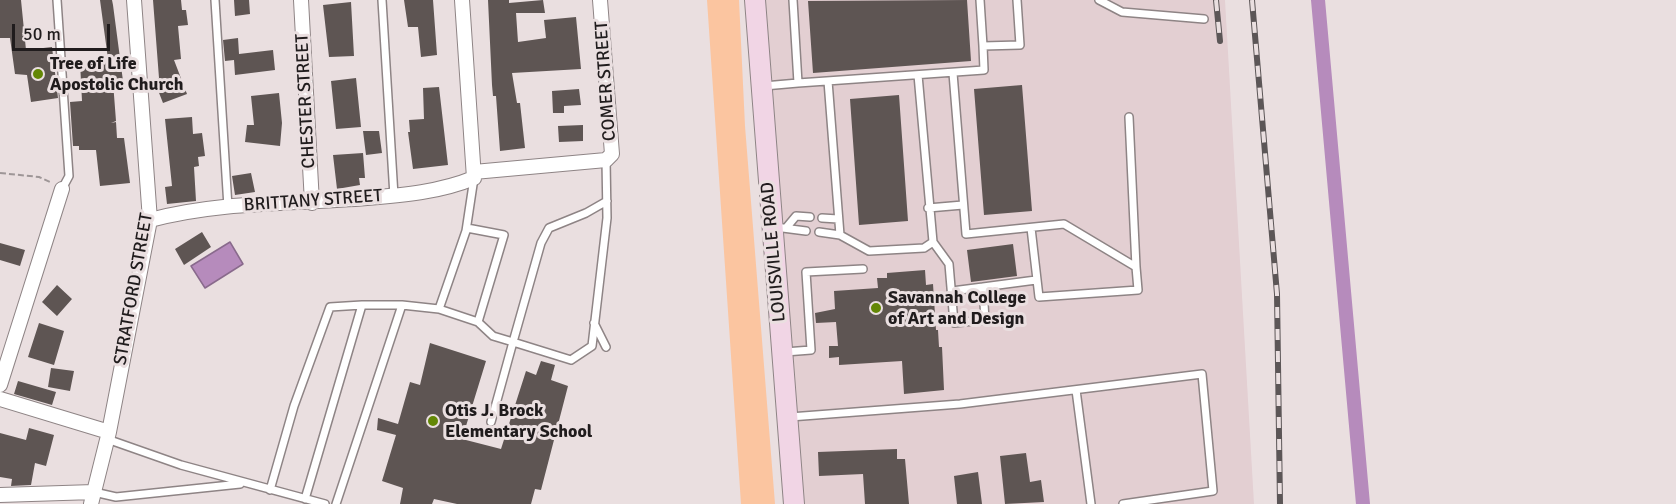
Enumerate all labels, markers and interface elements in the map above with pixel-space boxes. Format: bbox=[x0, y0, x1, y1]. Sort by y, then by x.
scale bar bbox=[15, 12, 112, 50]
street label: COMER STREET bbox=[591, 20, 621, 142]
text: 50 m bbox=[23, 23, 61, 45]
street label: CHESTER STREET bbox=[292, 33, 320, 169]
place label: Tree of Life Apostolic Church bbox=[50, 53, 184, 96]
marker: Tree of Life Apostolic Church bbox=[31, 67, 45, 81]
street label: LOUISVILLE ROAD bbox=[757, 181, 791, 323]
street label: BRITTANY STREET bbox=[243, 185, 383, 217]
street label: STRATFORD STREET bbox=[110, 211, 158, 367]
place label: Savannah College of Art and Design bbox=[888, 287, 1026, 330]
marker: Savannah College of Art and Design bbox=[869, 301, 883, 315]
place label: Otis J. Brock Elementary School bbox=[445, 400, 592, 442]
marker: Otis J. Brock Elementary School bbox=[426, 414, 440, 428]

